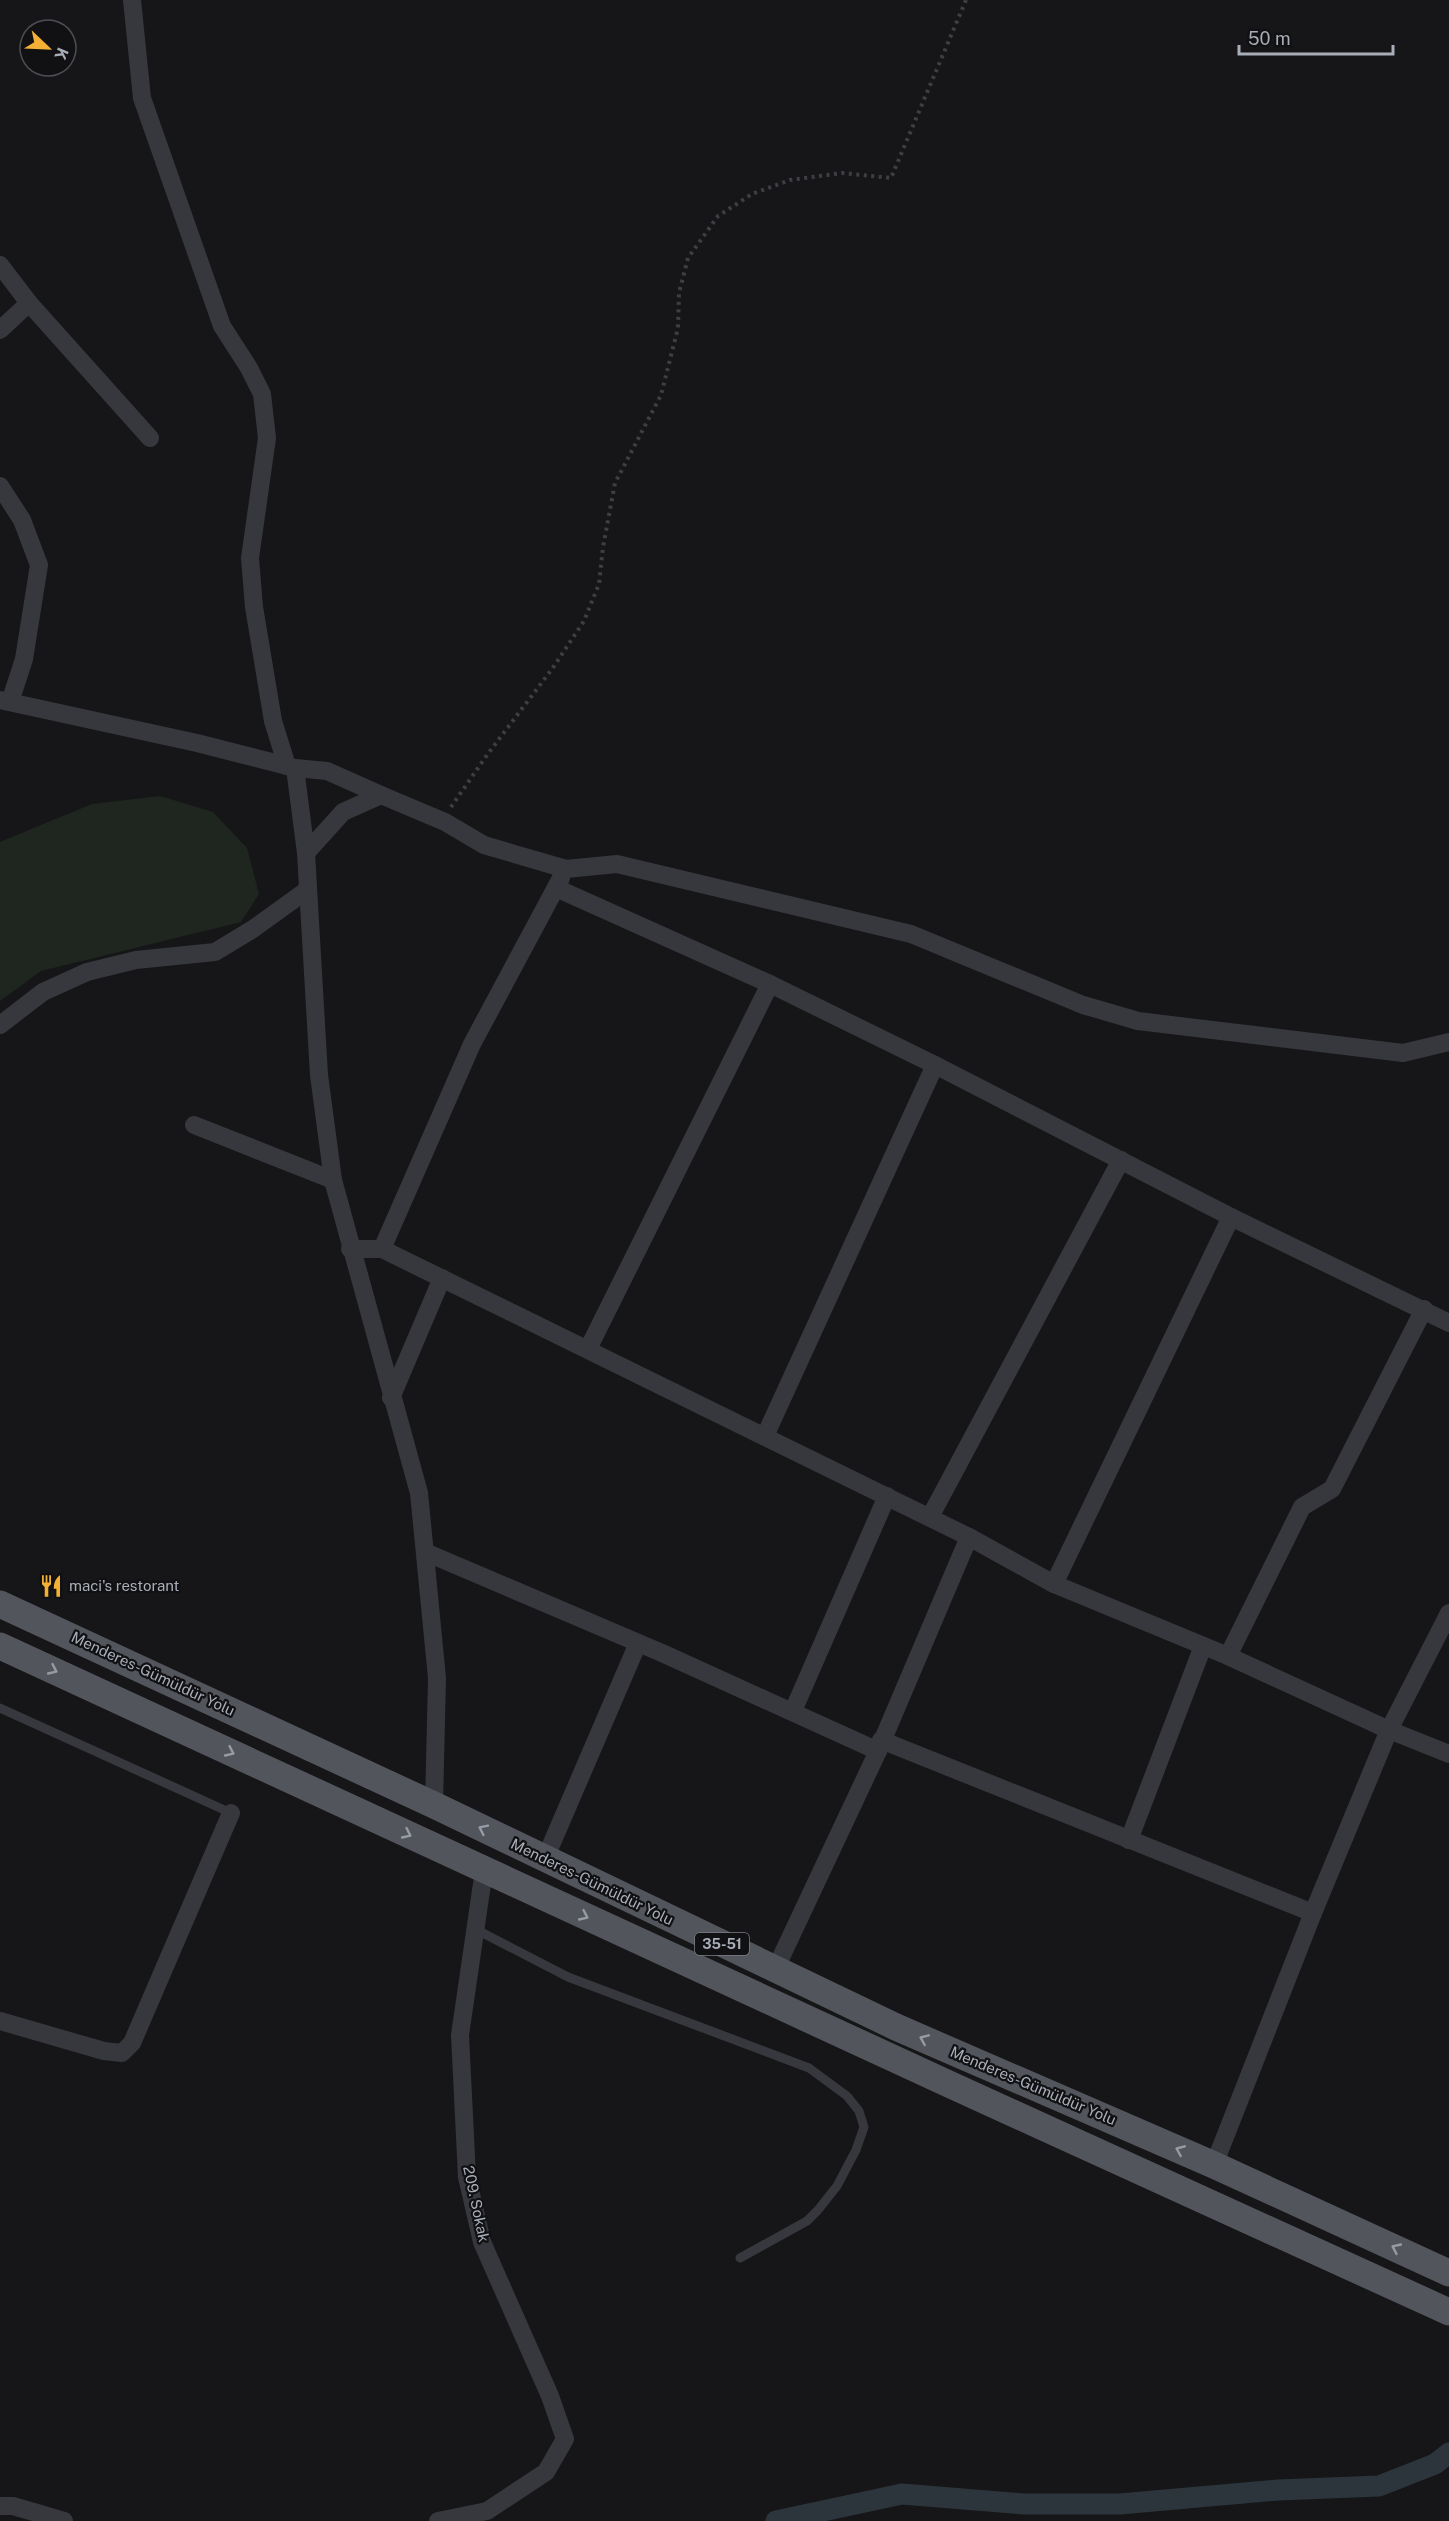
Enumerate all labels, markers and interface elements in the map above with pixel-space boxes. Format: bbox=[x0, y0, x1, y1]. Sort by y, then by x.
north arrow bbox=[18, 18, 78, 78]
scale bar bbox=[1239, 18, 1394, 56]
text: 50 m bbox=[1248, 28, 1291, 49]
text: K bbox=[50, 45, 72, 63]
restaurant icon: maci's restorant bbox=[38, 1573, 64, 1599]
place label: maci's restorant bbox=[69, 1577, 180, 1594]
street label: Menderes-Gümüldür Yolu bbox=[69, 1628, 238, 1719]
one-way arrow bbox=[47, 1663, 58, 1675]
one-way arrow bbox=[224, 1745, 235, 1757]
one-way arrow bbox=[478, 1824, 489, 1836]
one-way arrow bbox=[401, 1827, 412, 1839]
street label: Menderes-Gümüldür Yolu bbox=[508, 1835, 676, 1928]
one-way arrow bbox=[578, 1908, 589, 1920]
road number: 35-51 bbox=[695, 1933, 749, 1955]
one-way arrow bbox=[920, 2035, 931, 2047]
street label: Menderes-Gümüldür Yolu bbox=[948, 2043, 1119, 2128]
one-way arrow bbox=[1176, 2145, 1187, 2157]
street label: 209. Sokak bbox=[460, 2164, 493, 2244]
one-way arrow bbox=[1391, 2244, 1402, 2256]

